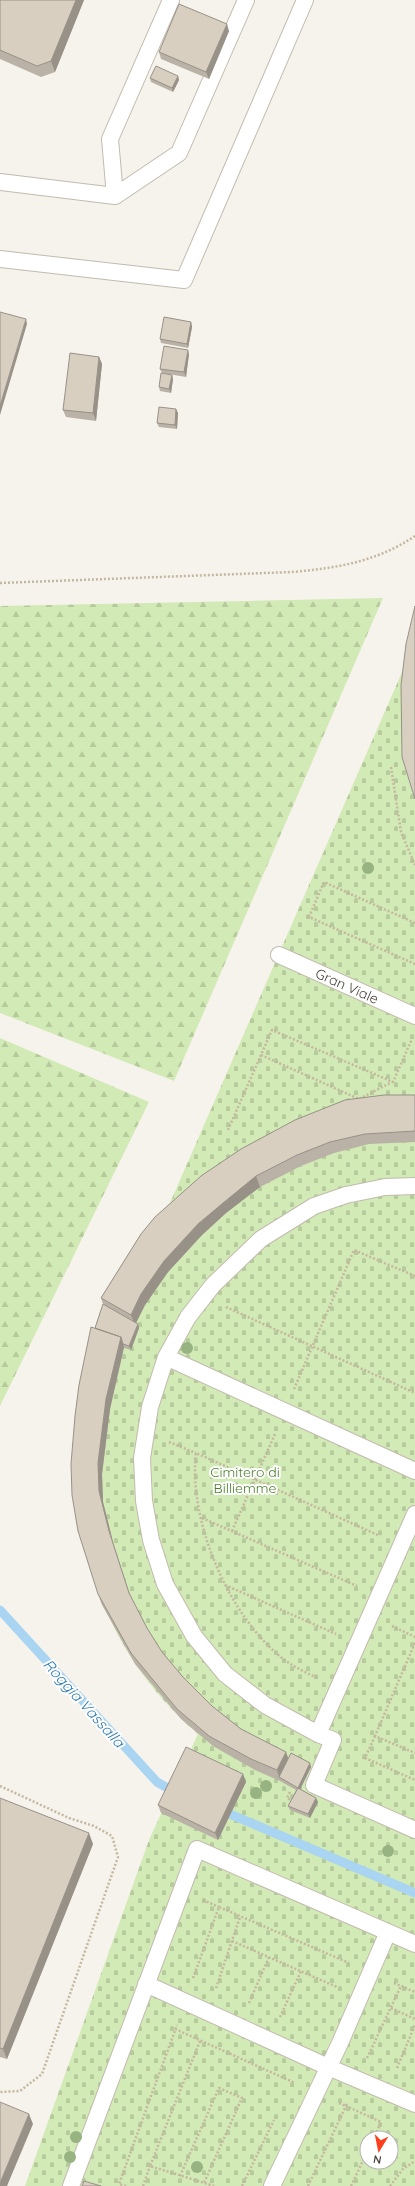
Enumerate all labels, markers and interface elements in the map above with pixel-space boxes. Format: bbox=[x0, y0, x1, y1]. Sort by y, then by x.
street label: Gran Viale bbox=[313, 964, 381, 1008]
park label: Cimitero di Billiemme bbox=[210, 1463, 280, 1497]
water label: Roggia Vassalla bbox=[39, 1655, 129, 1752]
north arrow bbox=[359, 2130, 399, 2170]
text: N bbox=[372, 2152, 382, 2167]

